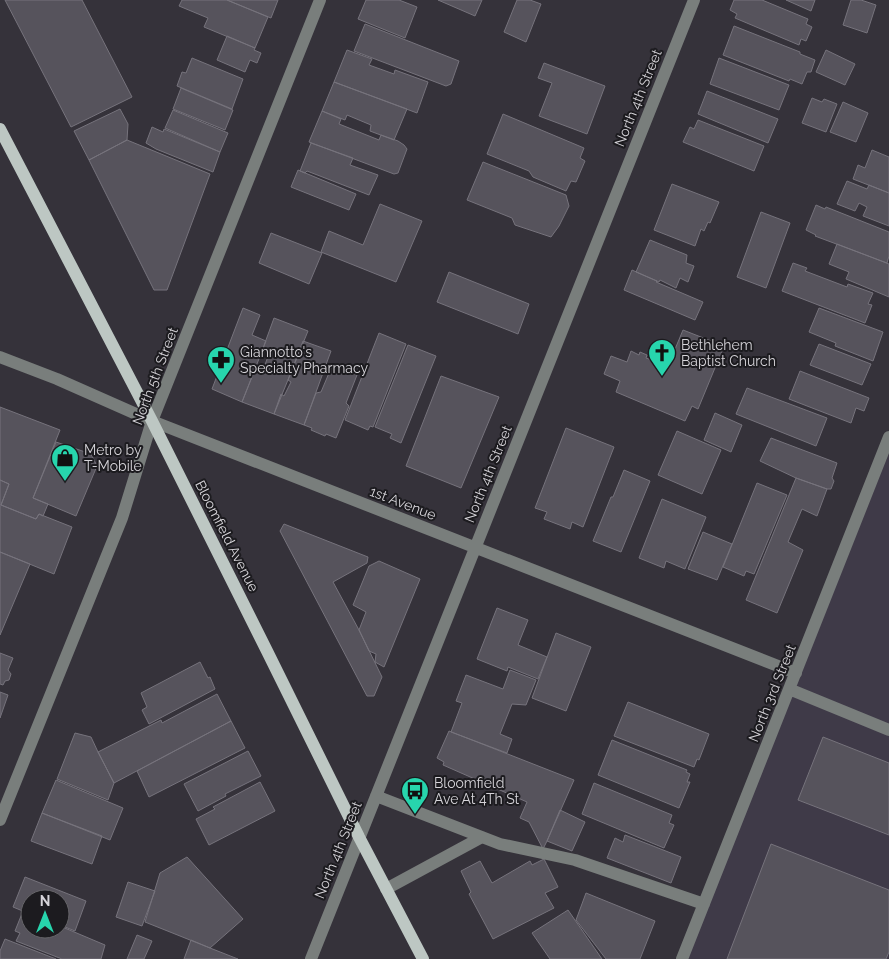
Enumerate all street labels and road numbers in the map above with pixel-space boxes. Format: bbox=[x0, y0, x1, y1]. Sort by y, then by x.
street label: North 4th Street bbox=[611, 47, 665, 149]
street label: North 5th Street bbox=[129, 325, 181, 427]
street label: North 4th Street bbox=[461, 423, 515, 525]
street label: Bloomfield Avenue bbox=[192, 478, 262, 594]
street label: 1st Avenue bbox=[368, 483, 438, 523]
street label: North 3rd Street bbox=[745, 642, 799, 744]
street label: North 4th Street bbox=[311, 799, 365, 901]

